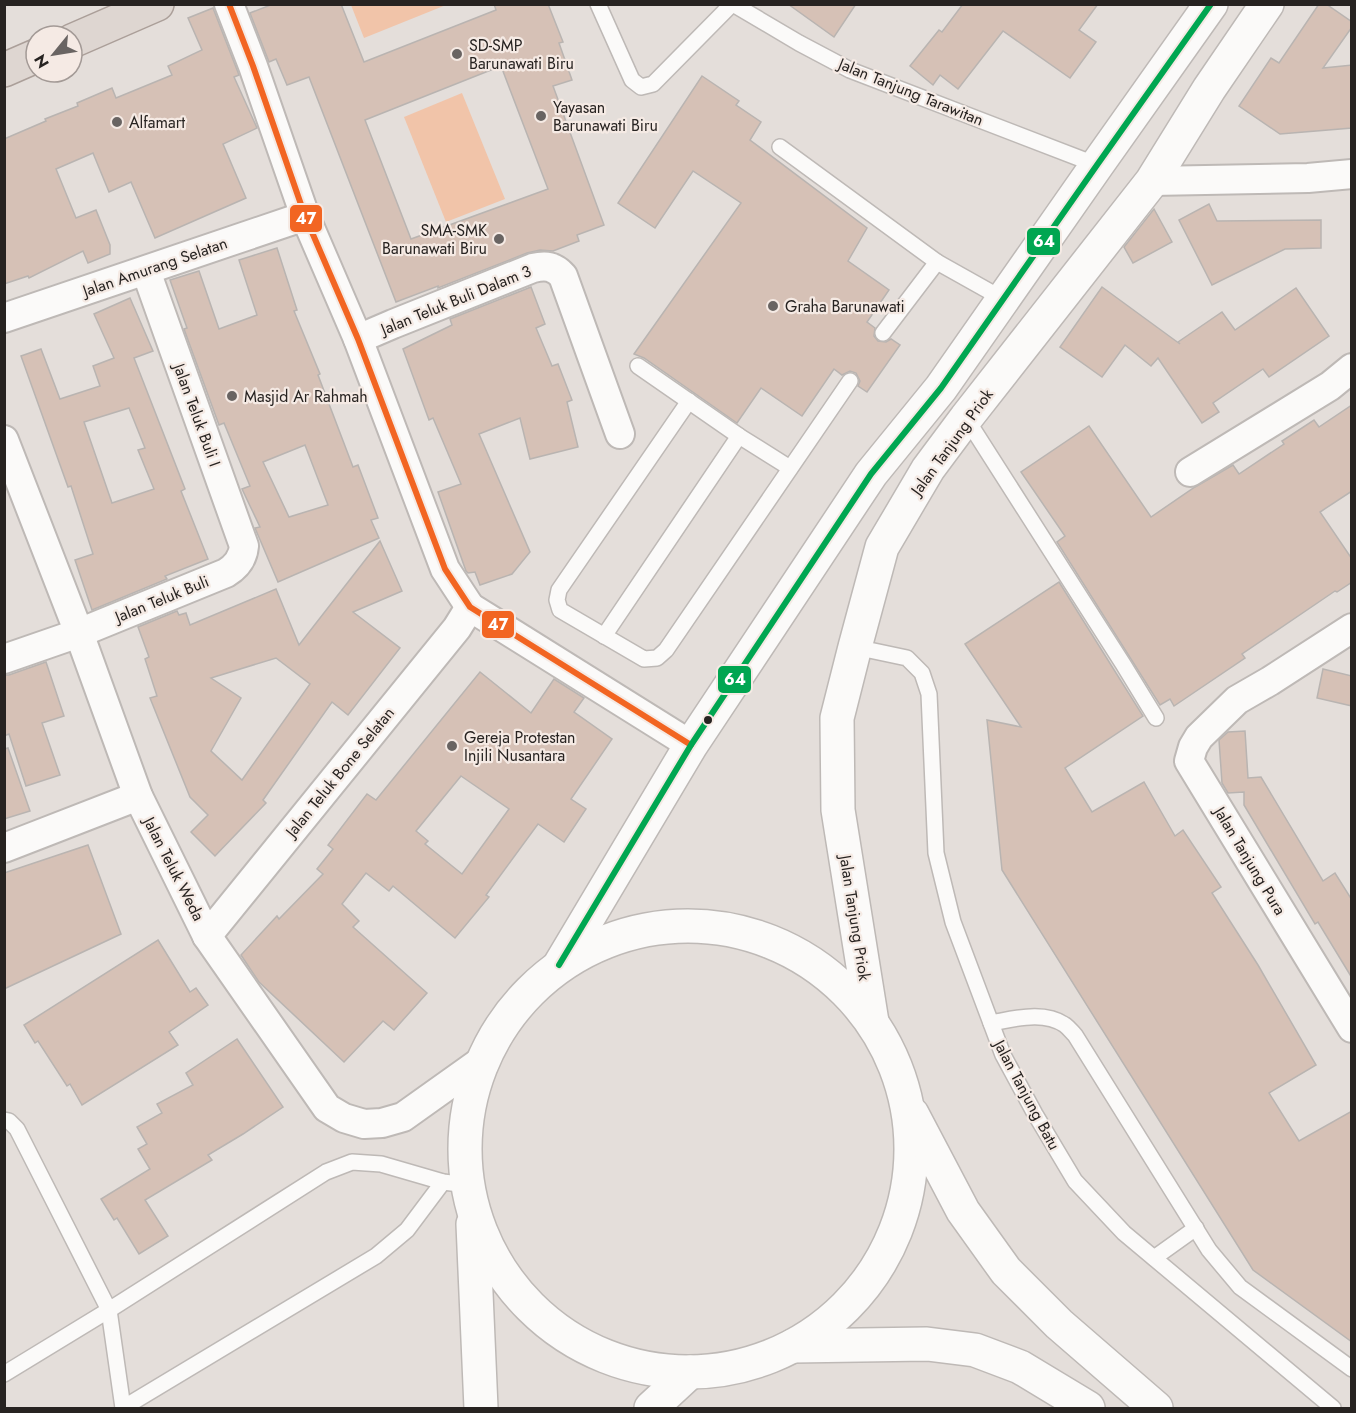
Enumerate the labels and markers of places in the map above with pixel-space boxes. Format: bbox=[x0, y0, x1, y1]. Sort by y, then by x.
place label: SD-SMP Barunawati Biru bbox=[469, 34, 574, 75]
marker: SD-SMP Barunawati Biru bbox=[450, 47, 464, 61]
place label: Yayasan Barunawati Biru bbox=[553, 96, 658, 137]
marker: Yayasan Barunawati Biru bbox=[534, 109, 548, 123]
place label: Alfamart bbox=[129, 111, 185, 134]
marker: Alfamart bbox=[110, 115, 124, 129]
place label: SMA-SMK Barunawati Biru bbox=[382, 219, 487, 260]
marker: SMA-SMK Barunawati Biru bbox=[492, 232, 506, 246]
place label: Graha Barunawati bbox=[785, 295, 905, 318]
marker: Graha Barunawati bbox=[766, 299, 780, 313]
place label: Masjid Ar Rahmah bbox=[244, 385, 368, 408]
marker: Masjid Ar Rahmah bbox=[225, 389, 239, 403]
unlabelled marker bbox=[702, 714, 714, 726]
place label: Gereja Protestan Injili Nusantara bbox=[464, 726, 576, 767]
marker: Gereja Protestan Injili Nusantara bbox=[445, 739, 459, 753]

